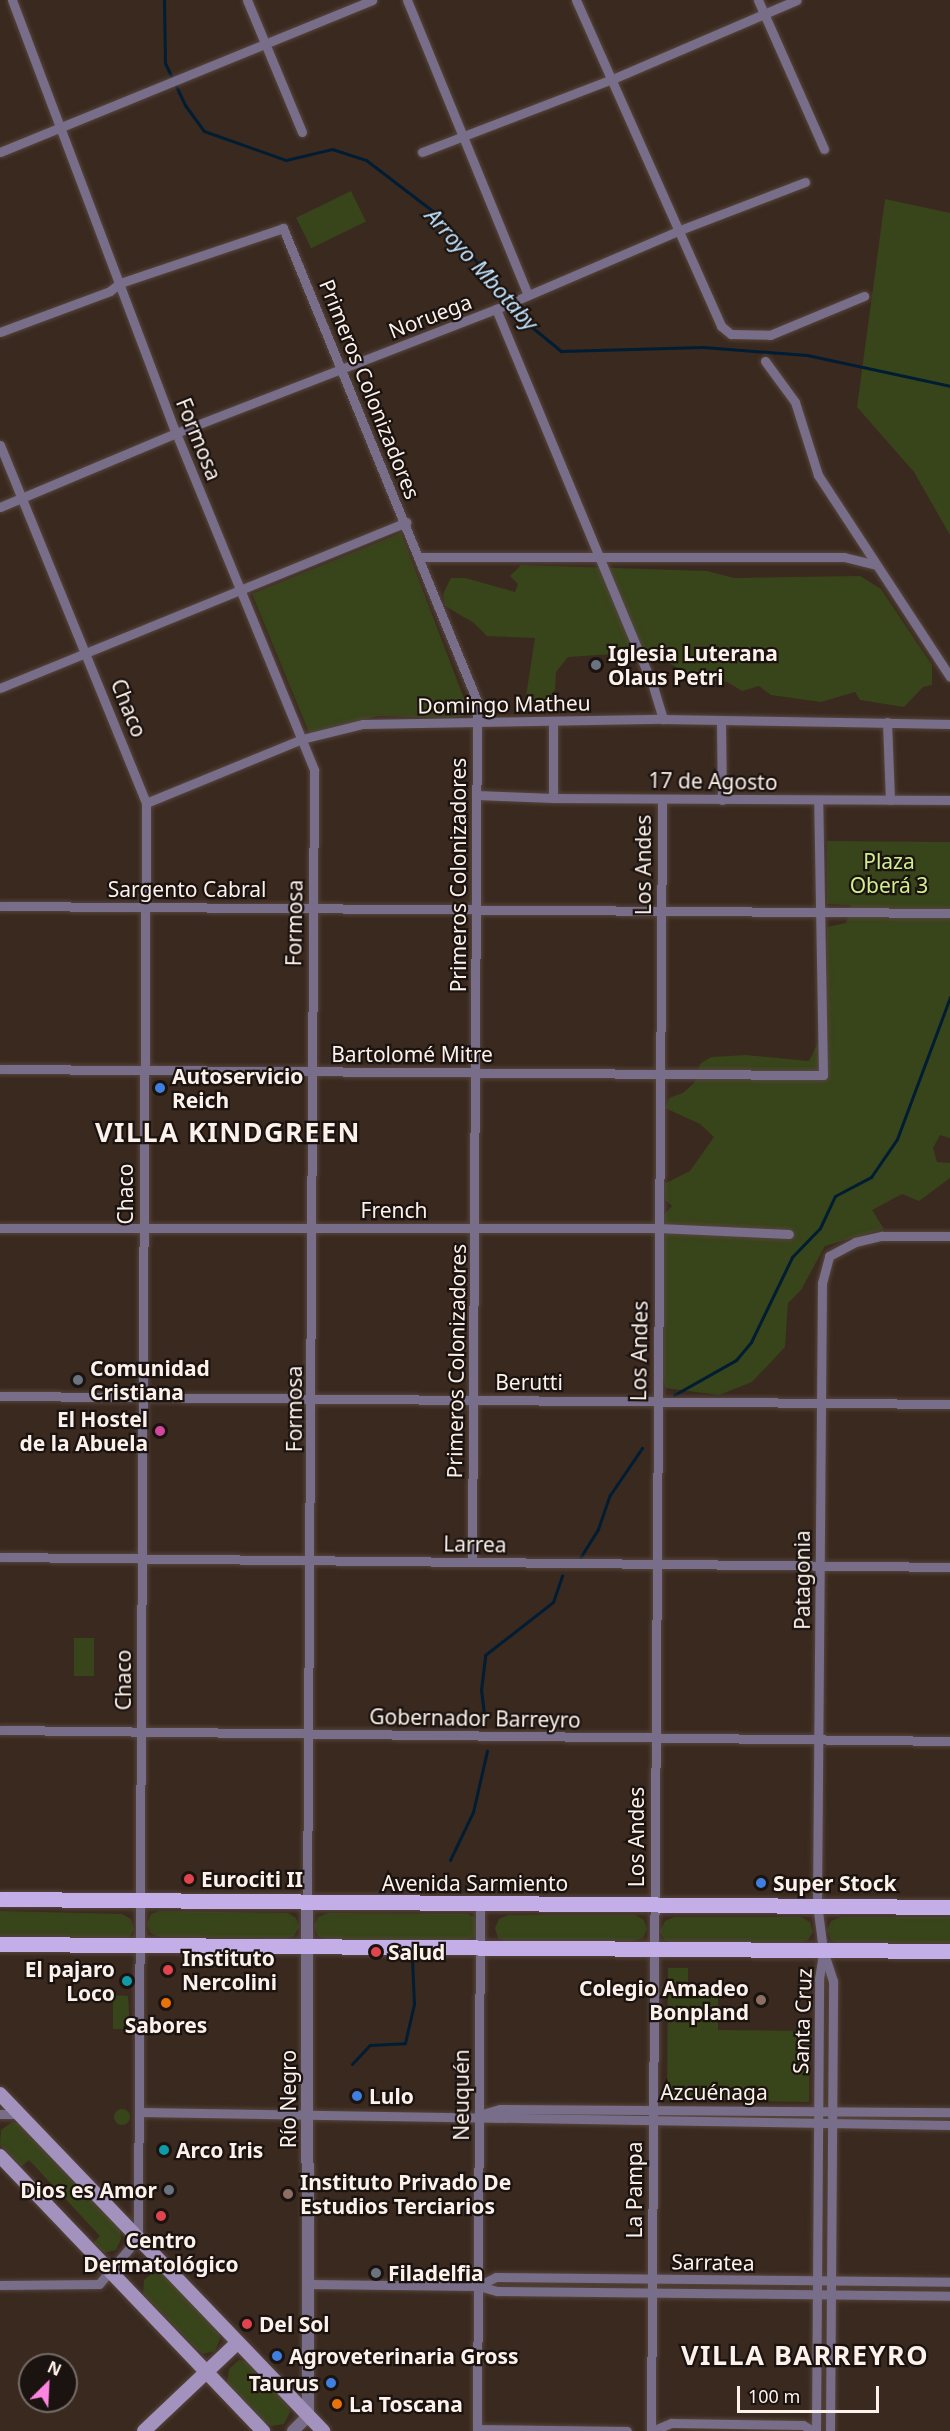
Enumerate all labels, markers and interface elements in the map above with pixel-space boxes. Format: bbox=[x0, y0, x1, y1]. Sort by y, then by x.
water label: Arroyo Mbotaby bbox=[420, 202, 544, 336]
street label: Primeros Colonizadores bbox=[314, 275, 426, 503]
street label: Noruega bbox=[385, 289, 475, 343]
street label: Formosa bbox=[171, 394, 227, 484]
place label: Iglesia Luterana Olaus Petri bbox=[608, 640, 778, 690]
marker: Iglesia Luterana Olaus Petri bbox=[589, 658, 603, 672]
street label: Chaco bbox=[106, 675, 152, 741]
street label: Domingo Matheu bbox=[417, 690, 591, 718]
street label: Primeros Colonizadores bbox=[445, 758, 471, 992]
street label: 17 de Agosto bbox=[648, 767, 778, 795]
street label: Los Andes bbox=[630, 815, 656, 915]
park label: Plaza Oberá 3 bbox=[850, 848, 928, 898]
street label: Sargento Cabral bbox=[108, 876, 266, 902]
street label: Formosa bbox=[281, 880, 307, 966]
street label: Bartolomé Mitre bbox=[331, 1041, 493, 1067]
place label: Autoservicio Reich bbox=[172, 1063, 303, 1113]
marker: Autoservicio Reich bbox=[153, 1081, 167, 1095]
district label: VILLA KINDGREEN bbox=[95, 1116, 361, 1148]
street label: Chaco bbox=[112, 1164, 138, 1224]
street label: French bbox=[360, 1197, 428, 1223]
street label: Primeros Colonizadores bbox=[441, 1243, 471, 1479]
street label: Los Andes bbox=[626, 1301, 652, 1401]
place label: Comunidad Cristiana bbox=[90, 1355, 210, 1405]
street label: Formosa bbox=[281, 1366, 307, 1452]
street label: Berutti bbox=[495, 1369, 563, 1395]
marker: Comunidad Cristiana bbox=[71, 1373, 85, 1387]
place label: El Hostel de la Abuela bbox=[20, 1406, 148, 1456]
marker: El Hostel de la Abuela bbox=[153, 1424, 167, 1438]
street label: Patagonia bbox=[789, 1530, 815, 1630]
street label: Larrea bbox=[443, 1531, 507, 1557]
street label: Chaco bbox=[110, 1650, 136, 1710]
street label: Gobernador Barreyro bbox=[369, 1704, 581, 1732]
street label: Los Andes bbox=[623, 1787, 649, 1887]
place label: Eurociti II bbox=[201, 1866, 303, 1892]
street label: Avenida Sarmiento bbox=[382, 1870, 568, 1896]
place label: Super Stock bbox=[773, 1870, 897, 1896]
marker: Eurociti II bbox=[182, 1872, 196, 1886]
marker: Super Stock bbox=[754, 1876, 768, 1890]
place label: Salud bbox=[388, 1939, 445, 1965]
place label: Instituto Nercolini bbox=[182, 1945, 277, 1995]
marker: Salud bbox=[369, 1945, 383, 1959]
place label: El pajaro Loco bbox=[25, 1956, 115, 2006]
marker: Instituto Nercolini bbox=[159, 1961, 177, 1979]
street label: Santa Cruz bbox=[788, 1968, 816, 2074]
marker: El pajaro Loco bbox=[120, 1974, 134, 1988]
place label: Colegio Amadeo Bonpland bbox=[579, 1975, 749, 2025]
marker: Colegio Amadeo Bonpland bbox=[754, 1993, 768, 2007]
marker: Sabores bbox=[159, 1996, 173, 2010]
place label: Sabores bbox=[125, 2012, 207, 2038]
street label: Neuquén bbox=[448, 2049, 474, 2141]
street label: Río Negro bbox=[275, 2050, 301, 2148]
street label: Azcuénaga bbox=[660, 2079, 768, 2105]
place label: Lulo bbox=[369, 2083, 414, 2109]
marker: Lulo bbox=[350, 2089, 364, 2103]
place label: Arco Iris bbox=[176, 2137, 263, 2163]
street label: La Pampa bbox=[621, 2141, 647, 2239]
marker: Arco Iris bbox=[157, 2143, 171, 2157]
place label: Instituto Privado De Estudios Terciarios bbox=[300, 2169, 511, 2219]
place label: Dios es Amor bbox=[20, 2177, 157, 2203]
marker: Dios es Amor bbox=[162, 2183, 176, 2197]
marker: Instituto Privado De Estudios Terciarios bbox=[281, 2187, 295, 2201]
marker: Centro Dermatológico bbox=[152, 2207, 170, 2225]
place label: Centro Dermatológico bbox=[83, 2227, 239, 2277]
street label: Sarratea bbox=[671, 2249, 755, 2275]
place label: Filadelfia bbox=[388, 2260, 484, 2286]
marker: Filadelfia bbox=[369, 2266, 383, 2280]
place label: Del Sol bbox=[259, 2311, 330, 2337]
marker: Del Sol bbox=[240, 2317, 254, 2331]
district label: VILLA BARREYRO bbox=[681, 2339, 929, 2371]
place label: Agroveterinaria Gross bbox=[289, 2343, 519, 2369]
marker: Agroveterinaria Gross bbox=[270, 2349, 284, 2363]
north arrow bbox=[18, 2353, 78, 2413]
text: N bbox=[44, 2356, 65, 2381]
place label: Taurus bbox=[249, 2370, 319, 2396]
scale bar bbox=[740, 2374, 882, 2412]
marker: Taurus bbox=[324, 2376, 338, 2390]
text: 100 m bbox=[748, 2384, 800, 2408]
place label: La Toscana bbox=[349, 2391, 463, 2417]
marker: La Toscana bbox=[330, 2397, 344, 2411]

